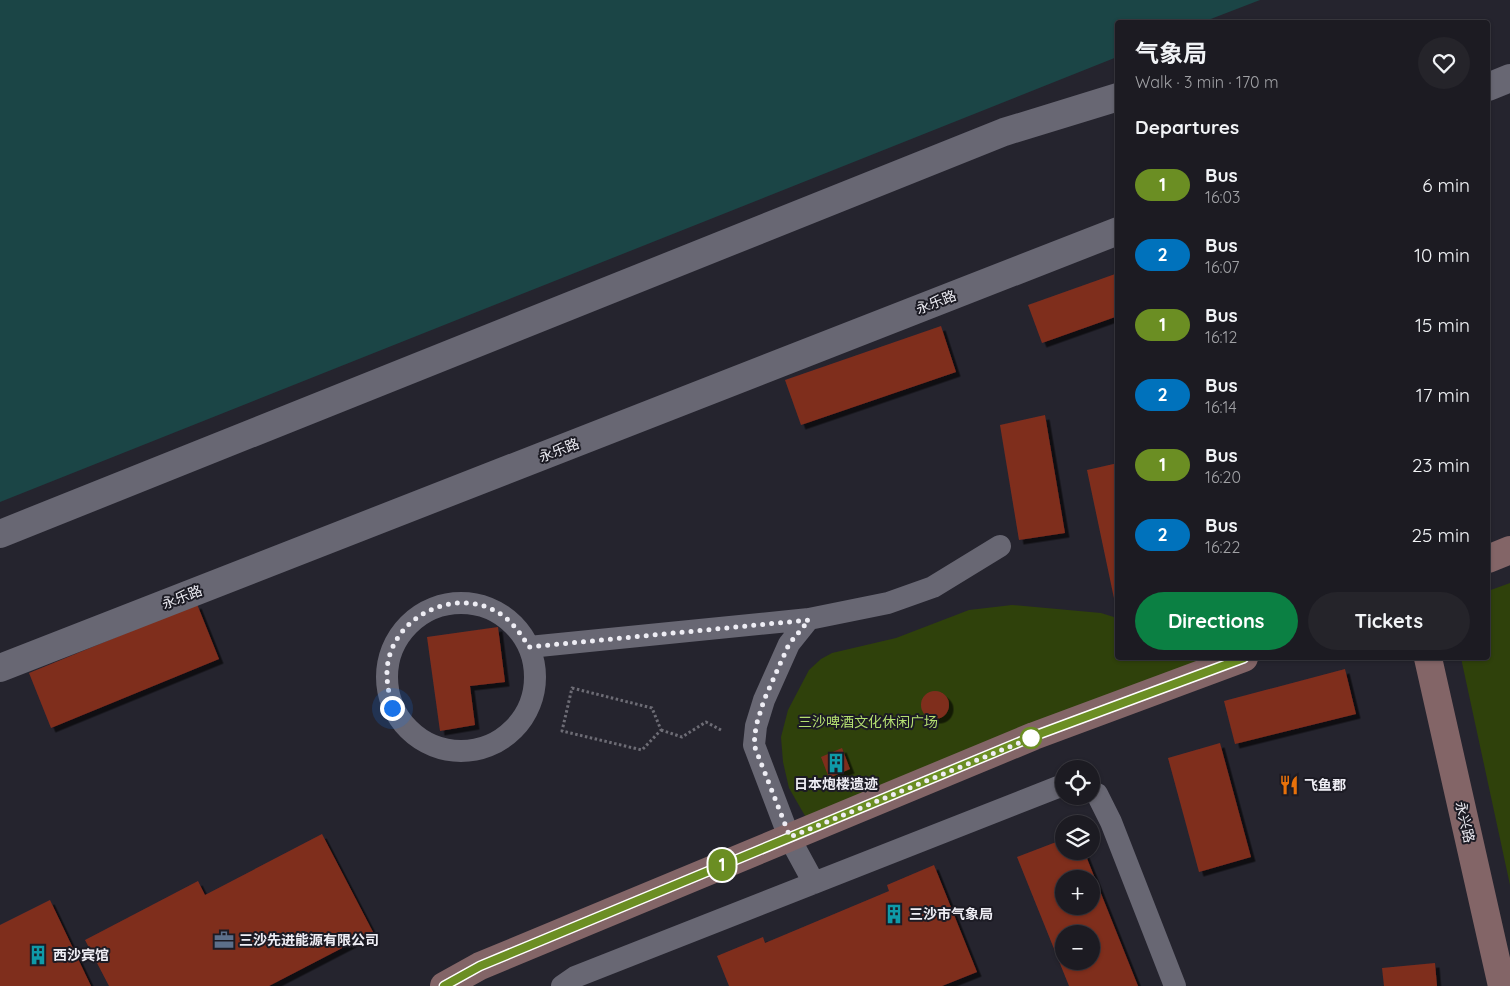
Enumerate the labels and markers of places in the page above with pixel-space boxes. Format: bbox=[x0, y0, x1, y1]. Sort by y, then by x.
unlabelled marker bbox=[1020, 727, 1042, 749]
building icon: 日本炮楼遗迹 bbox=[825, 752, 847, 774]
restaurant icon: 飞鱼郡 bbox=[1278, 774, 1300, 796]
place label: 日本炮楼遗迹 bbox=[794, 775, 878, 793]
place label: 飞鱼郡 bbox=[1304, 776, 1346, 794]
building icon: 三沙市气象局 bbox=[883, 903, 905, 925]
place label: 三沙市气象局 bbox=[909, 905, 993, 923]
office icon: 三沙先进能源有限公司 bbox=[213, 929, 235, 951]
place label: 三沙先进能源有限公司 bbox=[239, 931, 379, 949]
building icon: 西沙宾馆 bbox=[27, 944, 49, 966]
place label: 西沙宾馆 bbox=[53, 946, 109, 964]

